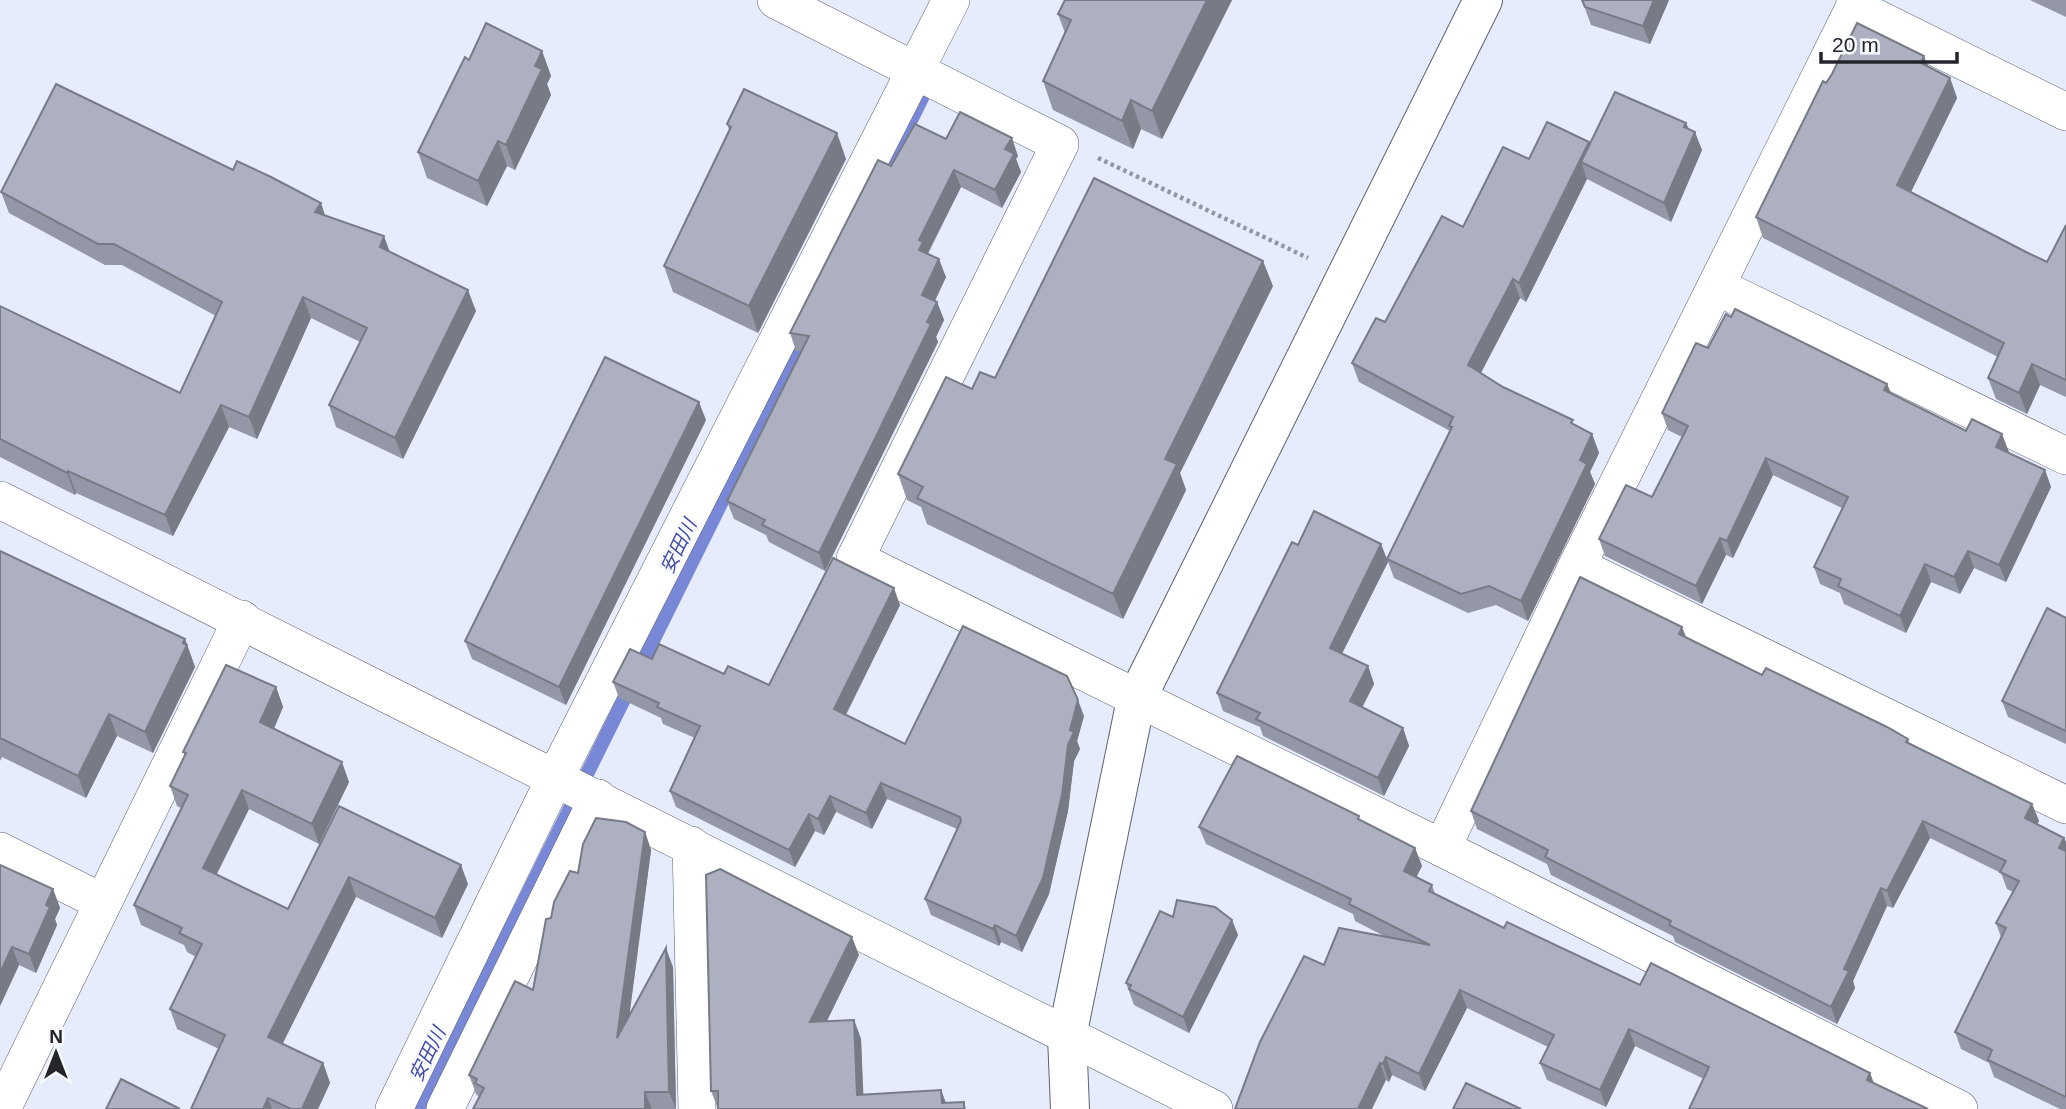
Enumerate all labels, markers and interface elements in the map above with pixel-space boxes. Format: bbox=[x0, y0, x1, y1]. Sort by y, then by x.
scale bar bbox=[1821, 21, 1958, 65]
text: 20 m bbox=[1832, 33, 1879, 56]
water label: 安田川 bbox=[657, 514, 701, 576]
north arrow bbox=[21, 1018, 91, 1088]
water label: 安田川 bbox=[406, 1022, 450, 1084]
text: N bbox=[49, 1026, 63, 1047]

